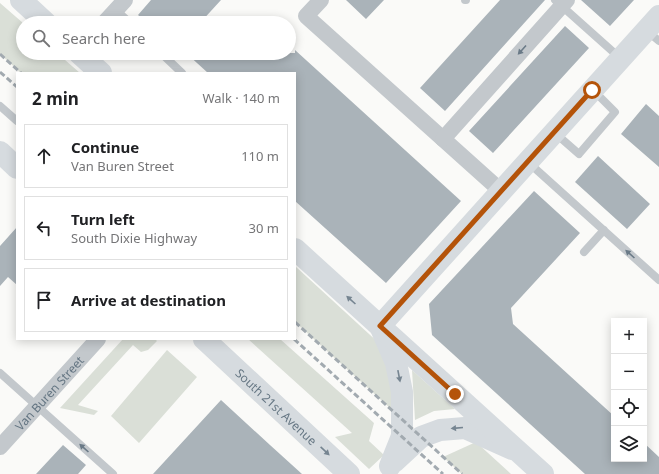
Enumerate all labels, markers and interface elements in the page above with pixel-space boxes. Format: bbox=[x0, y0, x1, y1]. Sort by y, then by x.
search box bbox=[16, 16, 296, 60]
icon: search bbox=[30, 27, 52, 49]
text: Search here bbox=[62, 28, 145, 48]
one-way arrow bbox=[517, 45, 527, 55]
route start bbox=[583, 81, 601, 99]
text: 2 min bbox=[32, 87, 79, 110]
text: Walk · 140 m bbox=[202, 89, 280, 107]
text: Continue bbox=[71, 137, 139, 157]
icon: ahead bbox=[33, 145, 55, 167]
text: 110 m bbox=[241, 147, 279, 165]
text: Van Buren Street bbox=[71, 157, 174, 175]
text: Turn left bbox=[71, 209, 135, 229]
icon: left bbox=[33, 217, 55, 239]
text: 30 m bbox=[249, 219, 279, 237]
text: South Dixie Highway bbox=[71, 229, 197, 247]
one-way arrow bbox=[625, 250, 635, 259]
icon: arrive bbox=[33, 289, 55, 311]
text: Arrive at destination bbox=[71, 290, 226, 310]
one-way arrow bbox=[346, 296, 356, 305]
map controls bbox=[611, 318, 647, 462]
button: + bbox=[611, 318, 647, 354]
street label: Van Buren Street bbox=[11, 352, 88, 434]
button: − bbox=[611, 354, 647, 390]
street label: South 21st Avenue bbox=[232, 364, 321, 449]
one-way arrow bbox=[396, 370, 402, 382]
route end bbox=[446, 385, 464, 403]
button: locate bbox=[611, 390, 647, 426]
one-way arrow bbox=[451, 425, 463, 432]
button: layers bbox=[611, 426, 647, 462]
one-way arrow bbox=[79, 444, 88, 453]
one-way arrow bbox=[320, 447, 330, 456]

